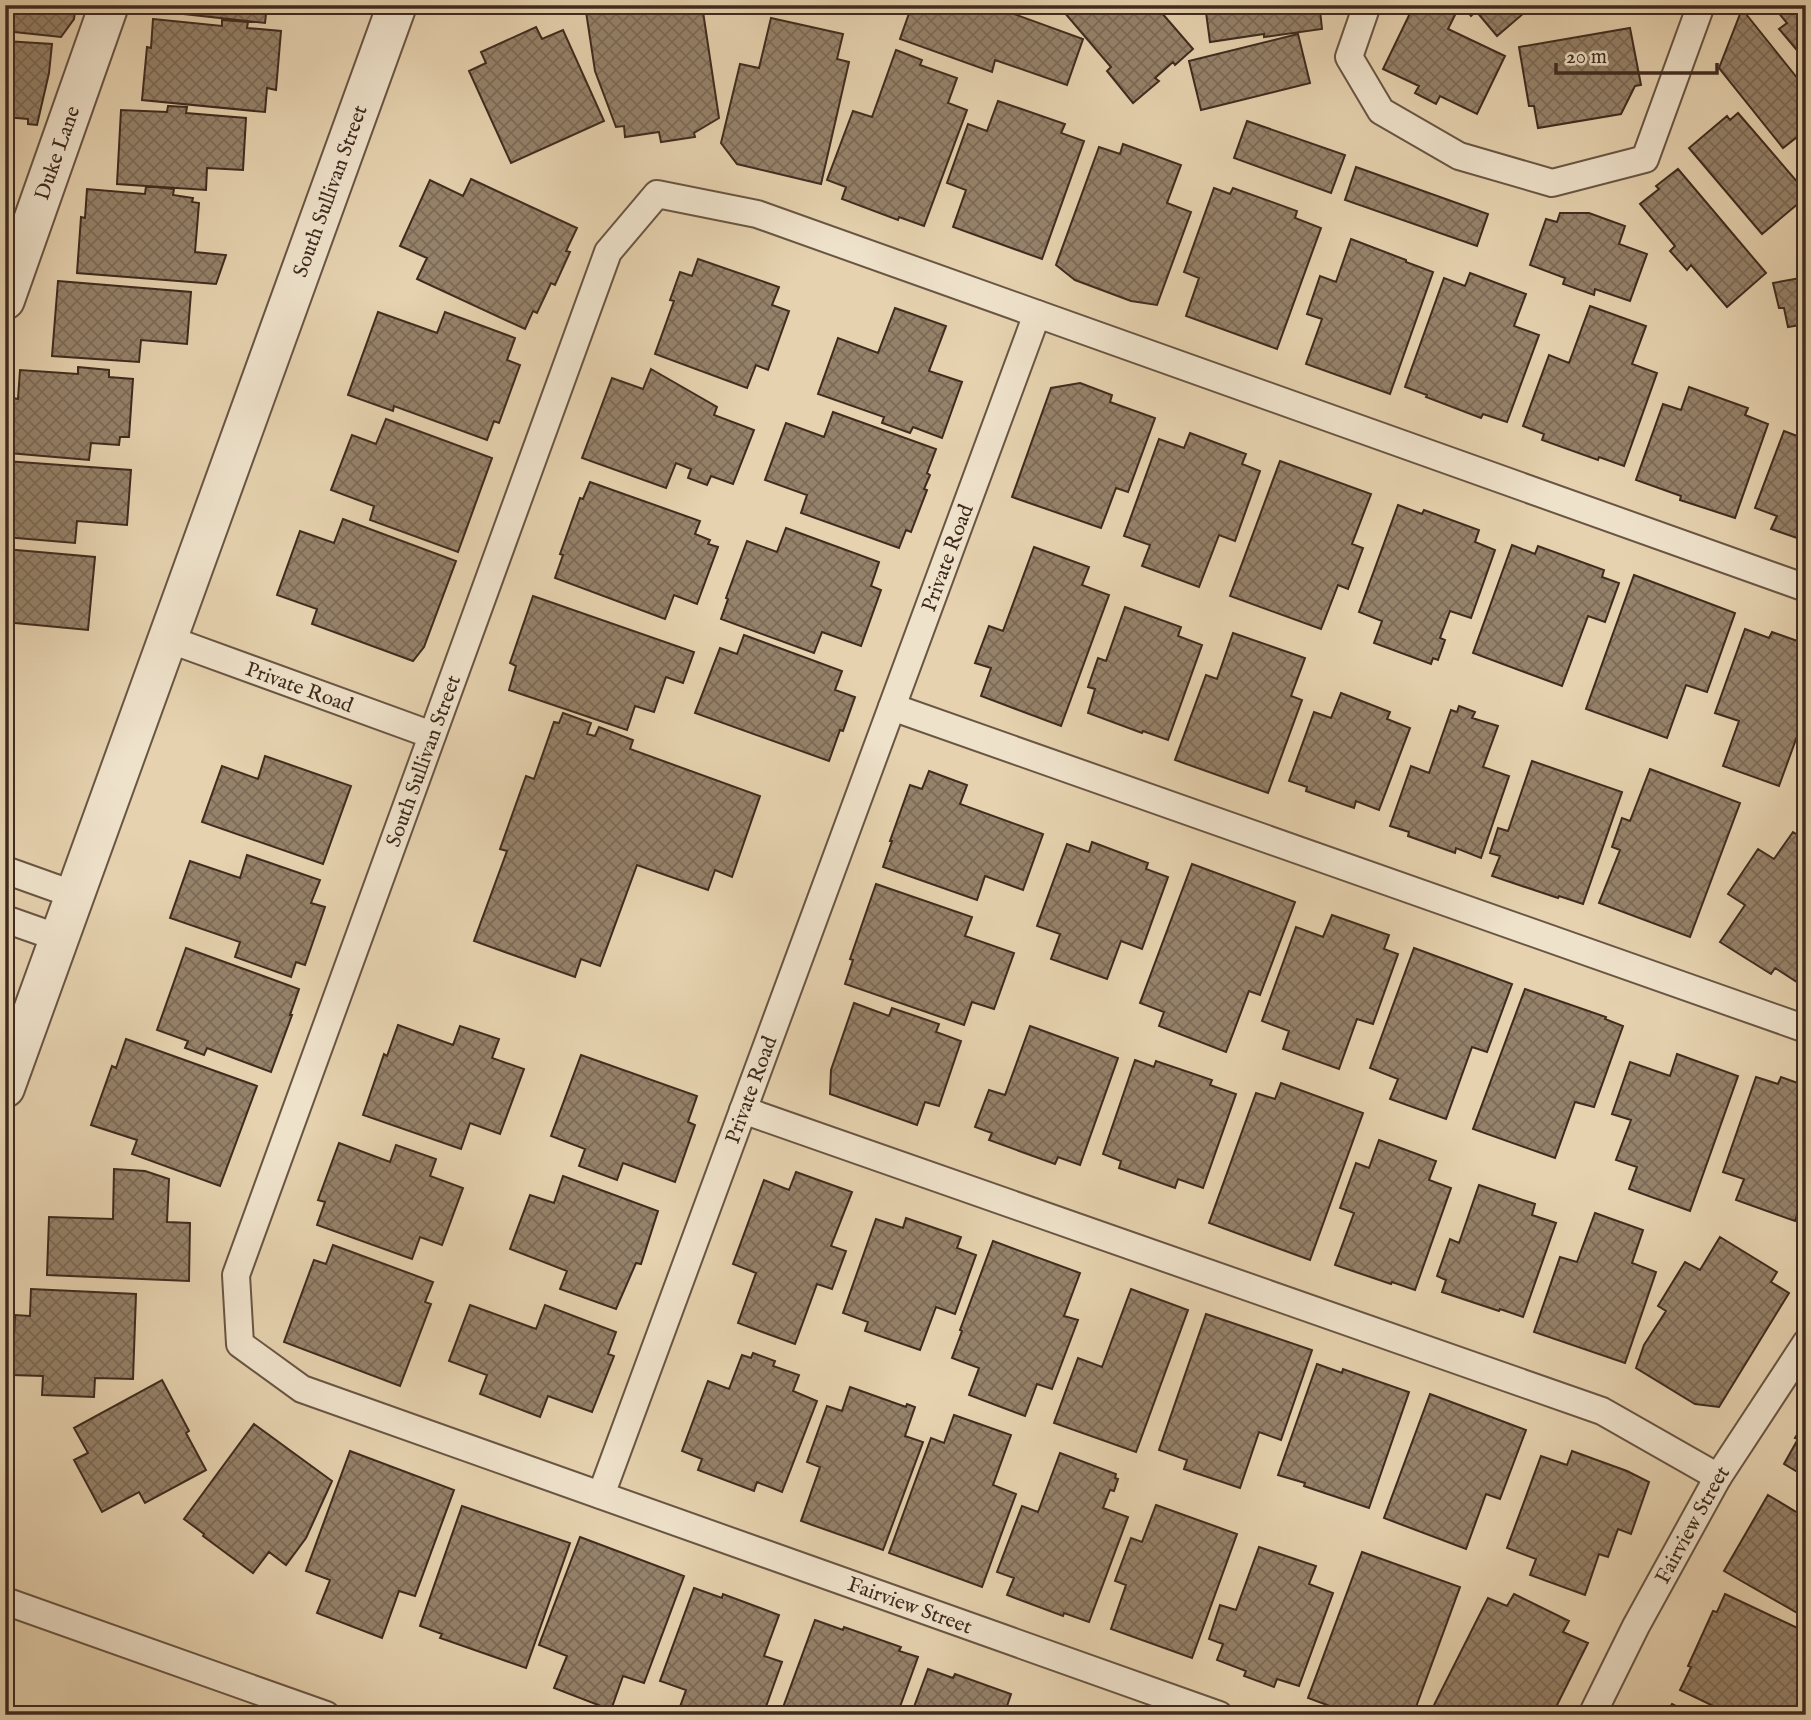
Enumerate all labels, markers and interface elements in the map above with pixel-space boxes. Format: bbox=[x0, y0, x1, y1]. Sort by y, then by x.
scale bar bbox=[1556, 32, 1716, 76]
text: 20 m bbox=[1566, 44, 1607, 71]
street label: Duke Lane bbox=[29, 102, 87, 204]
street label: South Sullivan Street bbox=[288, 102, 375, 281]
street label: Private Road bbox=[916, 500, 981, 616]
street label: Private Road bbox=[242, 656, 357, 720]
street label: South Sullivan Street bbox=[381, 672, 468, 851]
street label: Private Road bbox=[720, 1032, 784, 1148]
street label: Fairview Street bbox=[1650, 1461, 1737, 1589]
street label: Fairview Street bbox=[844, 1571, 975, 1641]

